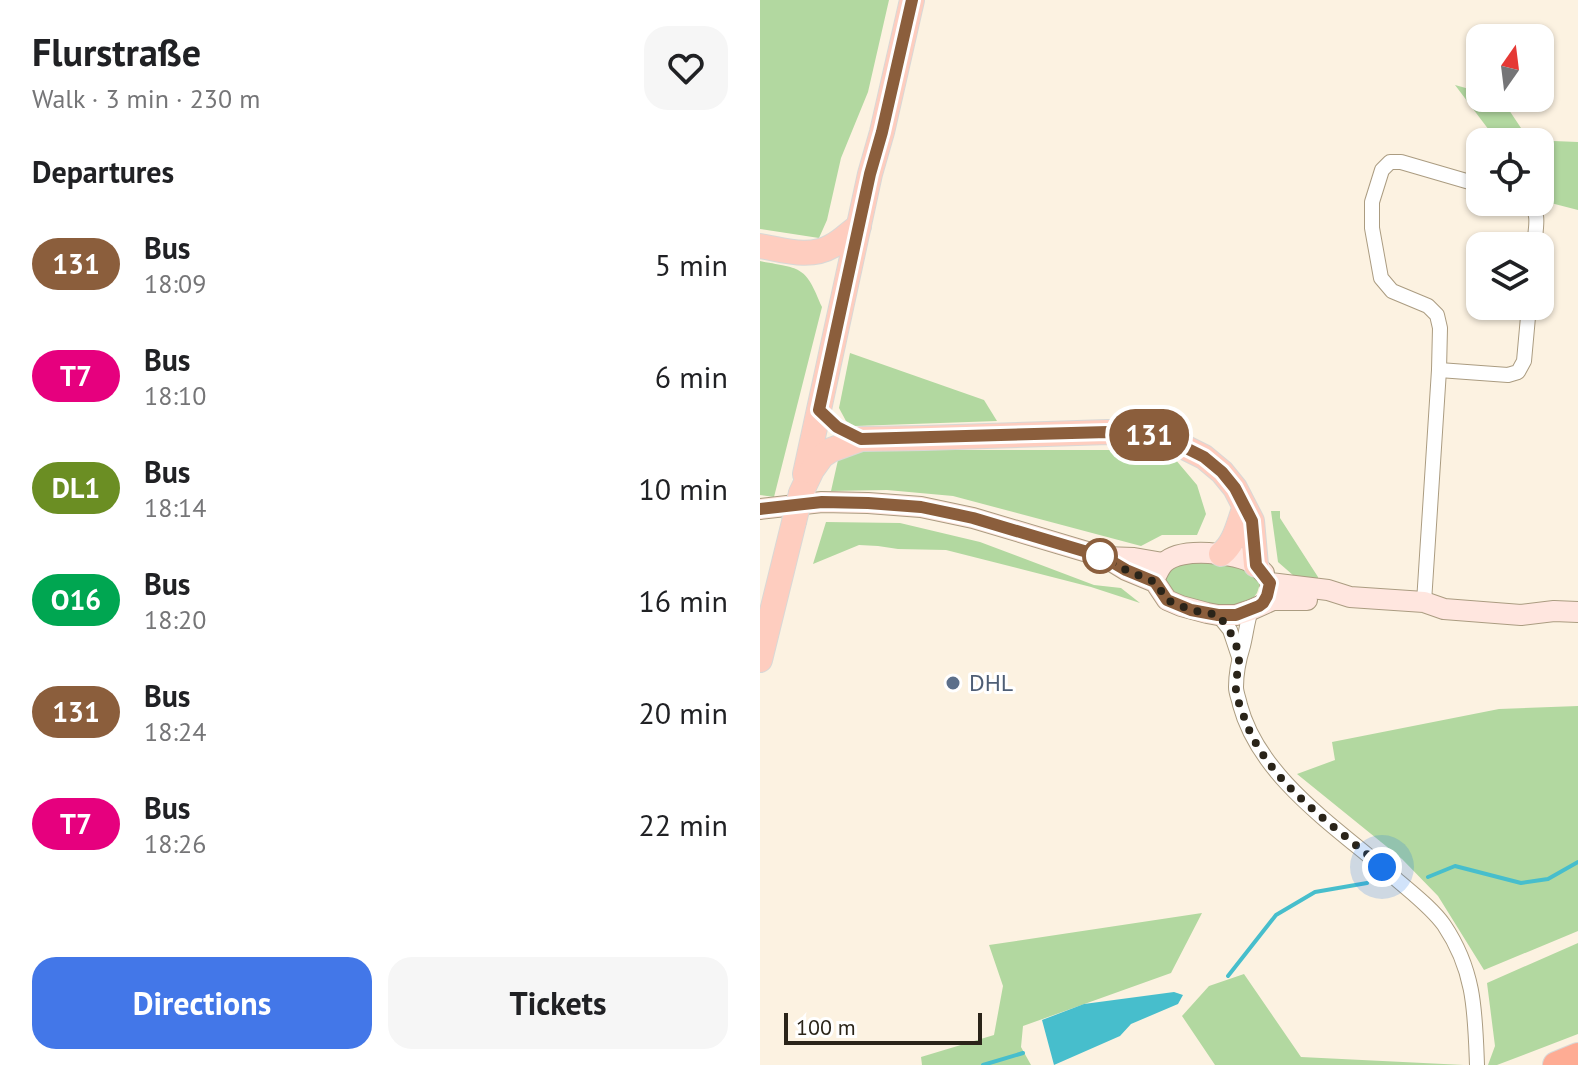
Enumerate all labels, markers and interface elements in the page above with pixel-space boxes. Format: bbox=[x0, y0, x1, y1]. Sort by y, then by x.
north arrow bbox=[1466, 24, 1554, 112]
map controls bbox=[1466, 24, 1554, 320]
button: heart bbox=[644, 26, 728, 110]
text: Flurstraße bbox=[32, 27, 201, 76]
text: Walk · 3 min · 230 m bbox=[32, 82, 260, 115]
button: locate bbox=[1466, 128, 1554, 216]
text: Departures bbox=[32, 152, 174, 191]
text: Bus bbox=[144, 228, 191, 267]
button: layers bbox=[1466, 232, 1554, 320]
text: 131 bbox=[52, 245, 100, 282]
text: 5 min bbox=[655, 245, 728, 284]
text: 18:09 bbox=[144, 267, 206, 300]
text: Bus bbox=[144, 340, 191, 379]
text: T7 bbox=[60, 357, 92, 394]
text: 6 min bbox=[655, 357, 728, 396]
text: 18:10 bbox=[144, 379, 206, 412]
line badge: 131 bbox=[1103, 409, 1195, 461]
text: 131 bbox=[1125, 416, 1173, 453]
text: Bus bbox=[144, 452, 191, 491]
text: DL1 bbox=[52, 469, 100, 506]
text: 10 min bbox=[638, 469, 728, 508]
text: 18:14 bbox=[144, 491, 206, 524]
unlabelled marker bbox=[1083, 539, 1117, 573]
text: Bus bbox=[144, 564, 191, 603]
text: O16 bbox=[51, 581, 101, 618]
text: 16 min bbox=[638, 581, 728, 620]
text: 18:20 bbox=[144, 603, 206, 636]
place label: DHL bbox=[969, 667, 1013, 698]
marker: DHL bbox=[944, 674, 962, 692]
text: Bus bbox=[144, 676, 191, 715]
text: 131 bbox=[52, 693, 100, 730]
text: 20 min bbox=[638, 693, 728, 732]
text: 18:24 bbox=[144, 715, 206, 748]
text: Bus bbox=[144, 788, 191, 827]
text: T7 bbox=[60, 805, 92, 842]
text: 22 min bbox=[638, 805, 728, 844]
text: 18:26 bbox=[144, 827, 206, 860]
your location bbox=[1362, 847, 1402, 887]
button: Directions bbox=[32, 957, 372, 1049]
button: Tickets bbox=[388, 957, 728, 1049]
scale bar bbox=[784, 1009, 982, 1045]
text: 100 m bbox=[796, 1013, 856, 1041]

